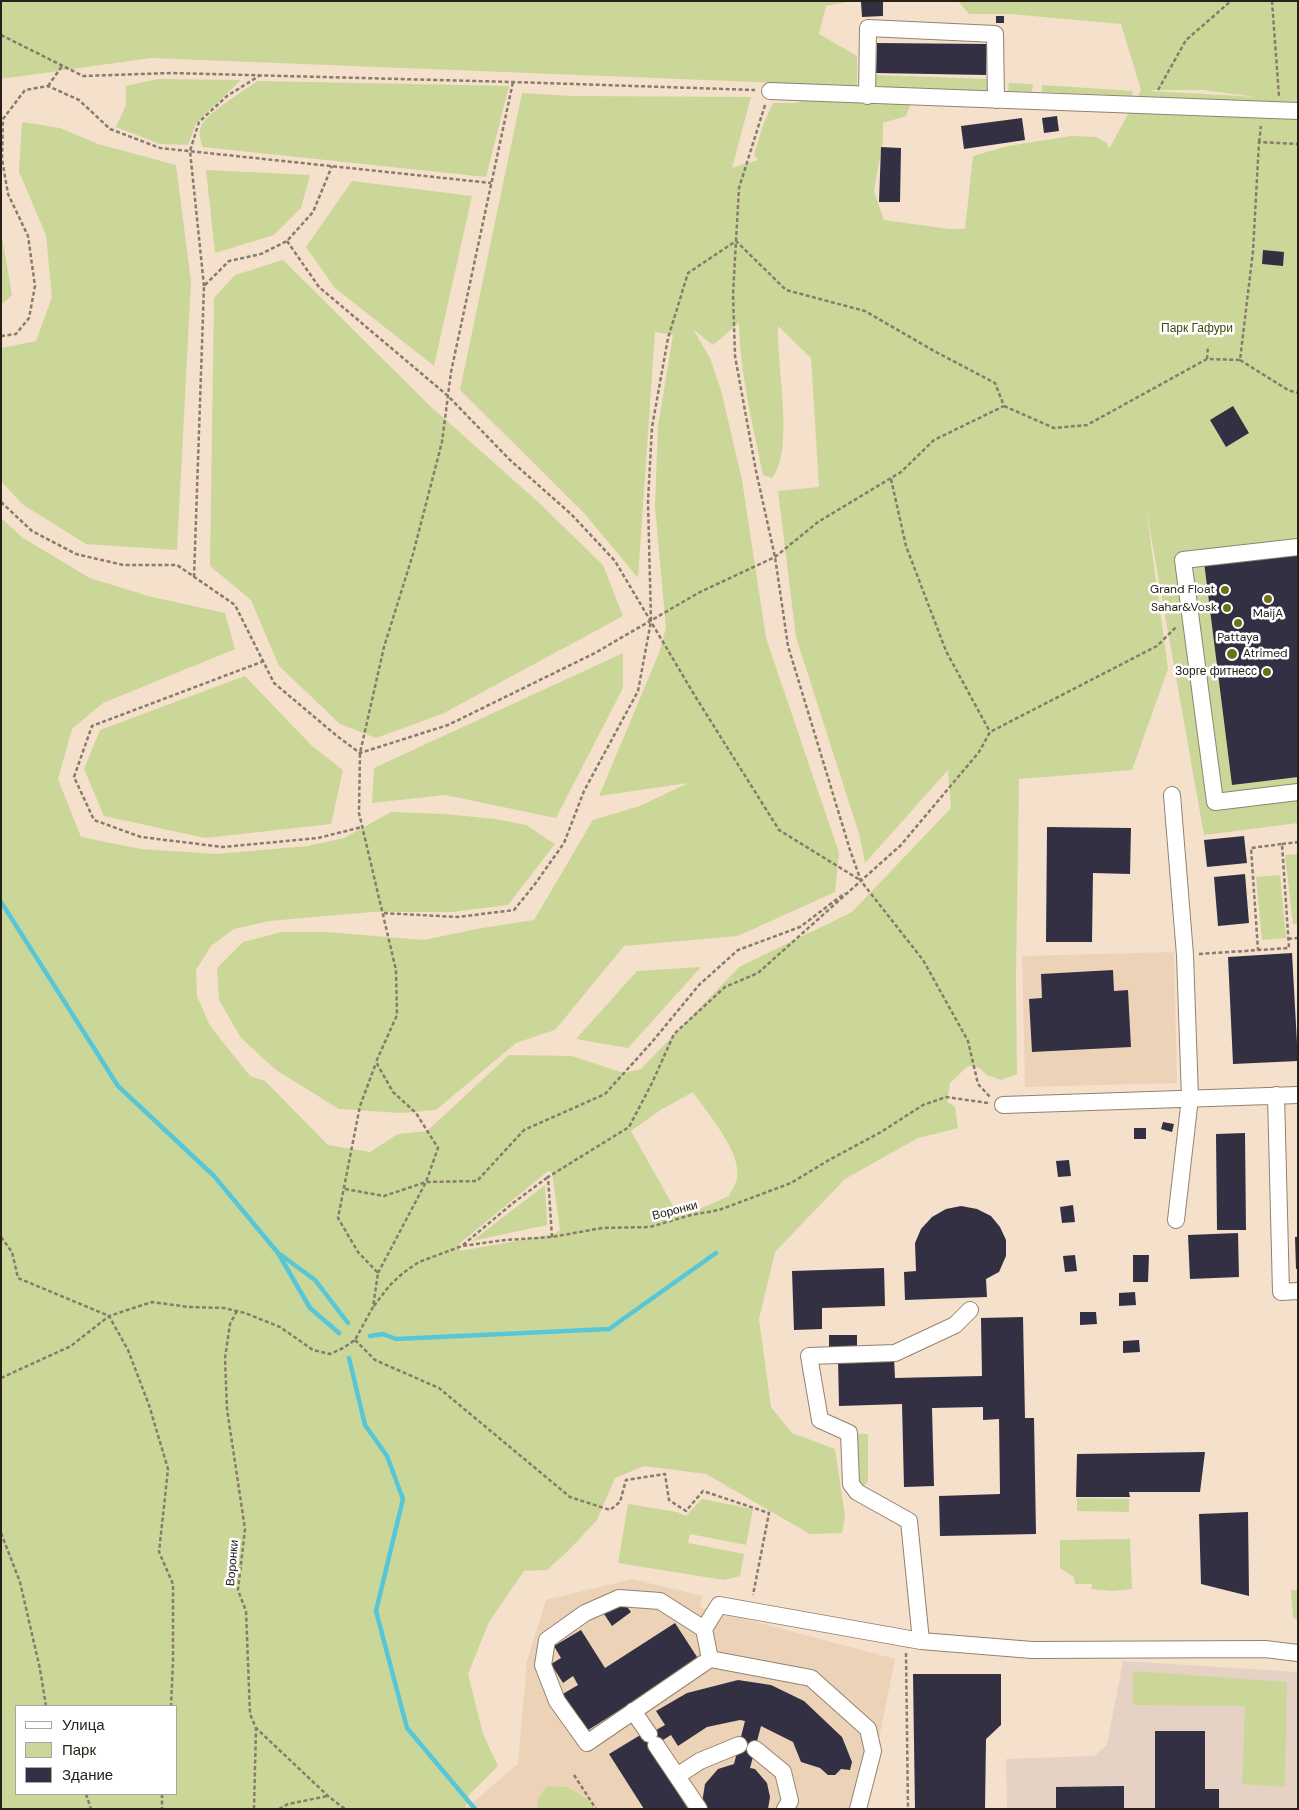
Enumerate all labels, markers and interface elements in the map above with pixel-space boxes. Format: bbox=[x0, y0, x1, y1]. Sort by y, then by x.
park label: Парк Гафури bbox=[1161, 322, 1233, 336]
place label: Grand Float bbox=[1150, 583, 1215, 597]
marker: Grand Float bbox=[1219, 584, 1231, 596]
marker: MaijA bbox=[1262, 593, 1274, 605]
place label: Sahar&Vosk bbox=[1151, 601, 1217, 615]
marker: Sahar&Vosk bbox=[1221, 602, 1233, 614]
place label: MaijA bbox=[1253, 607, 1283, 621]
marker: Pattaya bbox=[1232, 617, 1244, 629]
place label: Pattaya bbox=[1217, 631, 1259, 645]
marker: Atrimed bbox=[1225, 647, 1239, 661]
place label: Atrimed bbox=[1243, 647, 1288, 661]
place label: Зорге фитнесс bbox=[1175, 665, 1257, 679]
marker: Зорге фитнесс bbox=[1261, 666, 1273, 678]
street label: Воронки bbox=[651, 1198, 699, 1224]
street label: Воронки bbox=[224, 1539, 242, 1587]
legend bbox=[15, 1705, 178, 1795]
text: Улица bbox=[62, 1715, 105, 1735]
text: Парк bbox=[62, 1740, 96, 1760]
text: Здание bbox=[62, 1765, 113, 1785]

